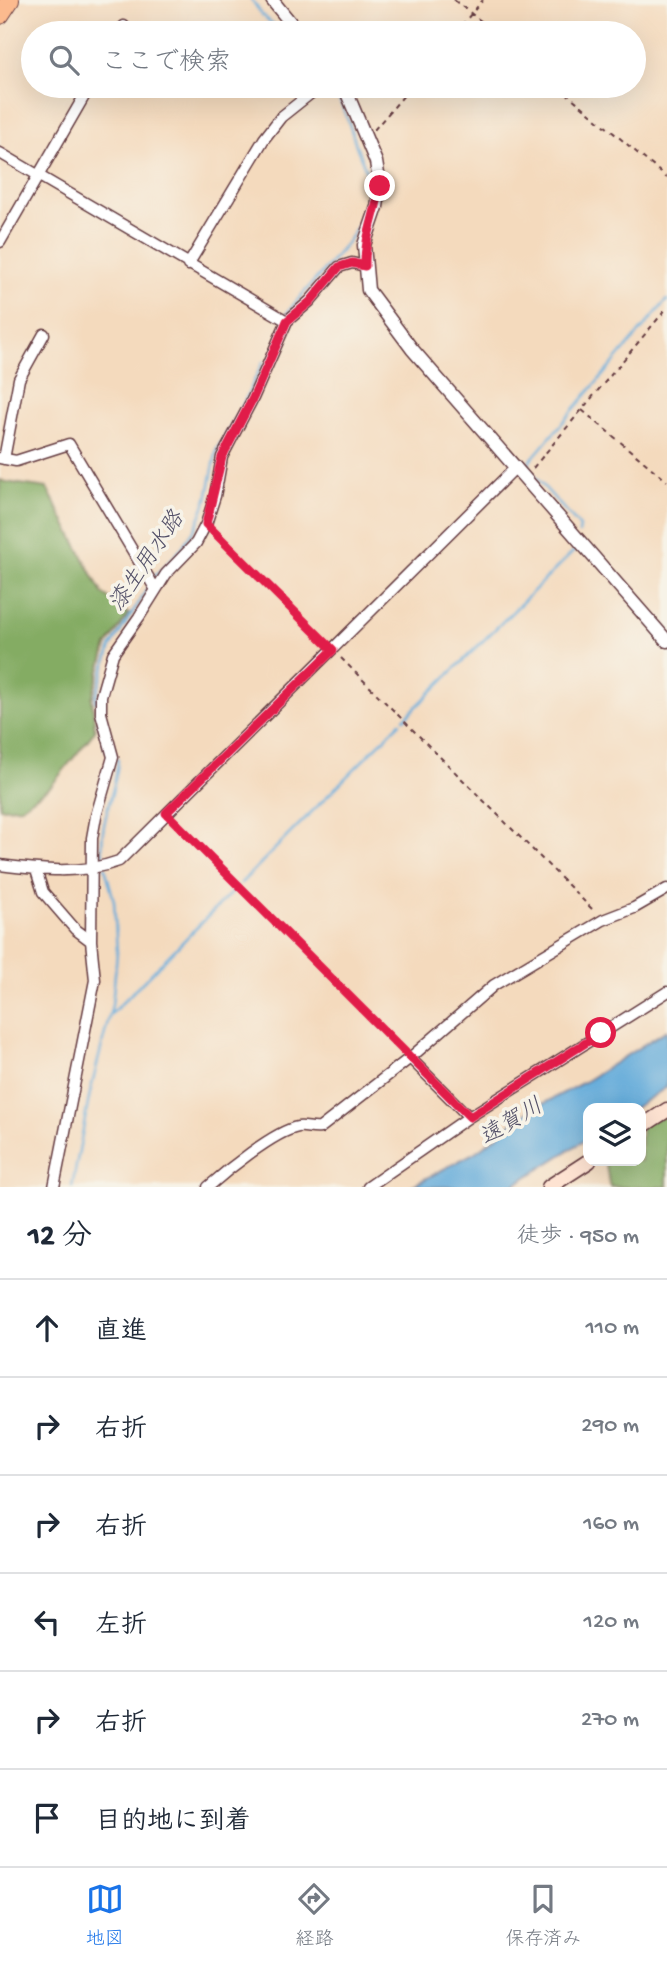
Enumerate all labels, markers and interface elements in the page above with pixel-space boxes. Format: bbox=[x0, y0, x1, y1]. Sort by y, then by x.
search box bbox=[21, 21, 646, 98]
icon: search bbox=[45, 41, 83, 79]
text: ここで検索 bbox=[101, 49, 231, 80]
route end bbox=[364, 170, 395, 201]
water label: 漆生用水路 bbox=[104, 505, 192, 617]
route start bbox=[585, 1017, 616, 1048]
water label: 遠賀川 bbox=[475, 1093, 549, 1152]
map controls bbox=[583, 1103, 646, 1166]
button: layers bbox=[583, 1103, 646, 1166]
text: 12 分 bbox=[28, 1221, 92, 1256]
text: 徒歩 · 950 m bbox=[516, 1224, 639, 1251]
icon: ahead bbox=[28, 1309, 66, 1347]
text: 110 m bbox=[586, 1315, 639, 1342]
text: 直進 bbox=[95, 1318, 147, 1349]
icon: right bbox=[28, 1407, 66, 1445]
text: 290 m bbox=[581, 1413, 639, 1440]
text: 右折 bbox=[95, 1416, 147, 1447]
icon: right bbox=[28, 1505, 66, 1543]
text: 160 m bbox=[583, 1511, 639, 1538]
text: 右折 bbox=[95, 1514, 147, 1545]
icon: left bbox=[28, 1603, 66, 1641]
text: 120 m bbox=[584, 1609, 639, 1636]
text: 左折 bbox=[95, 1612, 147, 1643]
icon: right bbox=[28, 1701, 66, 1739]
text: 270 m bbox=[581, 1707, 639, 1734]
text: 右折 bbox=[95, 1710, 147, 1741]
icon: arrive bbox=[28, 1799, 66, 1837]
text: 目的地に到着 bbox=[95, 1808, 251, 1839]
tab: 地図 bbox=[86, 1880, 124, 1952]
tab: 経路 bbox=[295, 1880, 333, 1952]
tab: 保存済み bbox=[505, 1880, 581, 1952]

